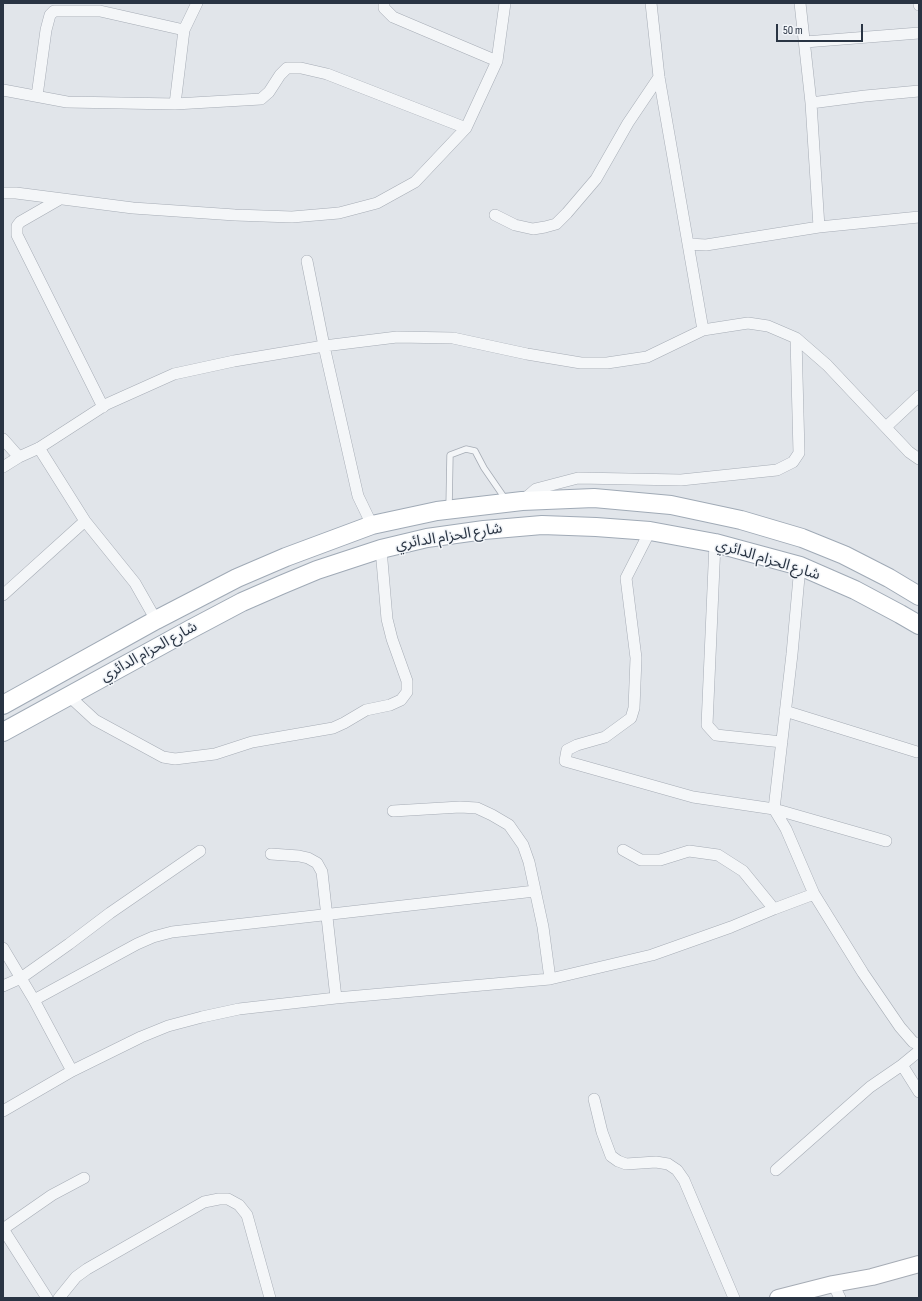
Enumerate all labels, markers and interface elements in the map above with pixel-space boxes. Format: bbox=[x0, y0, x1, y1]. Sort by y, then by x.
scale bar bbox=[778, 16, 865, 42]
text: 50 m bbox=[783, 23, 803, 38]
street label: شارع الحزام الدائري bbox=[394, 520, 504, 554]
street label: شارع الحزام الدائري bbox=[714, 536, 822, 584]
street label: شارع الحزام الدائري bbox=[97, 618, 201, 686]

